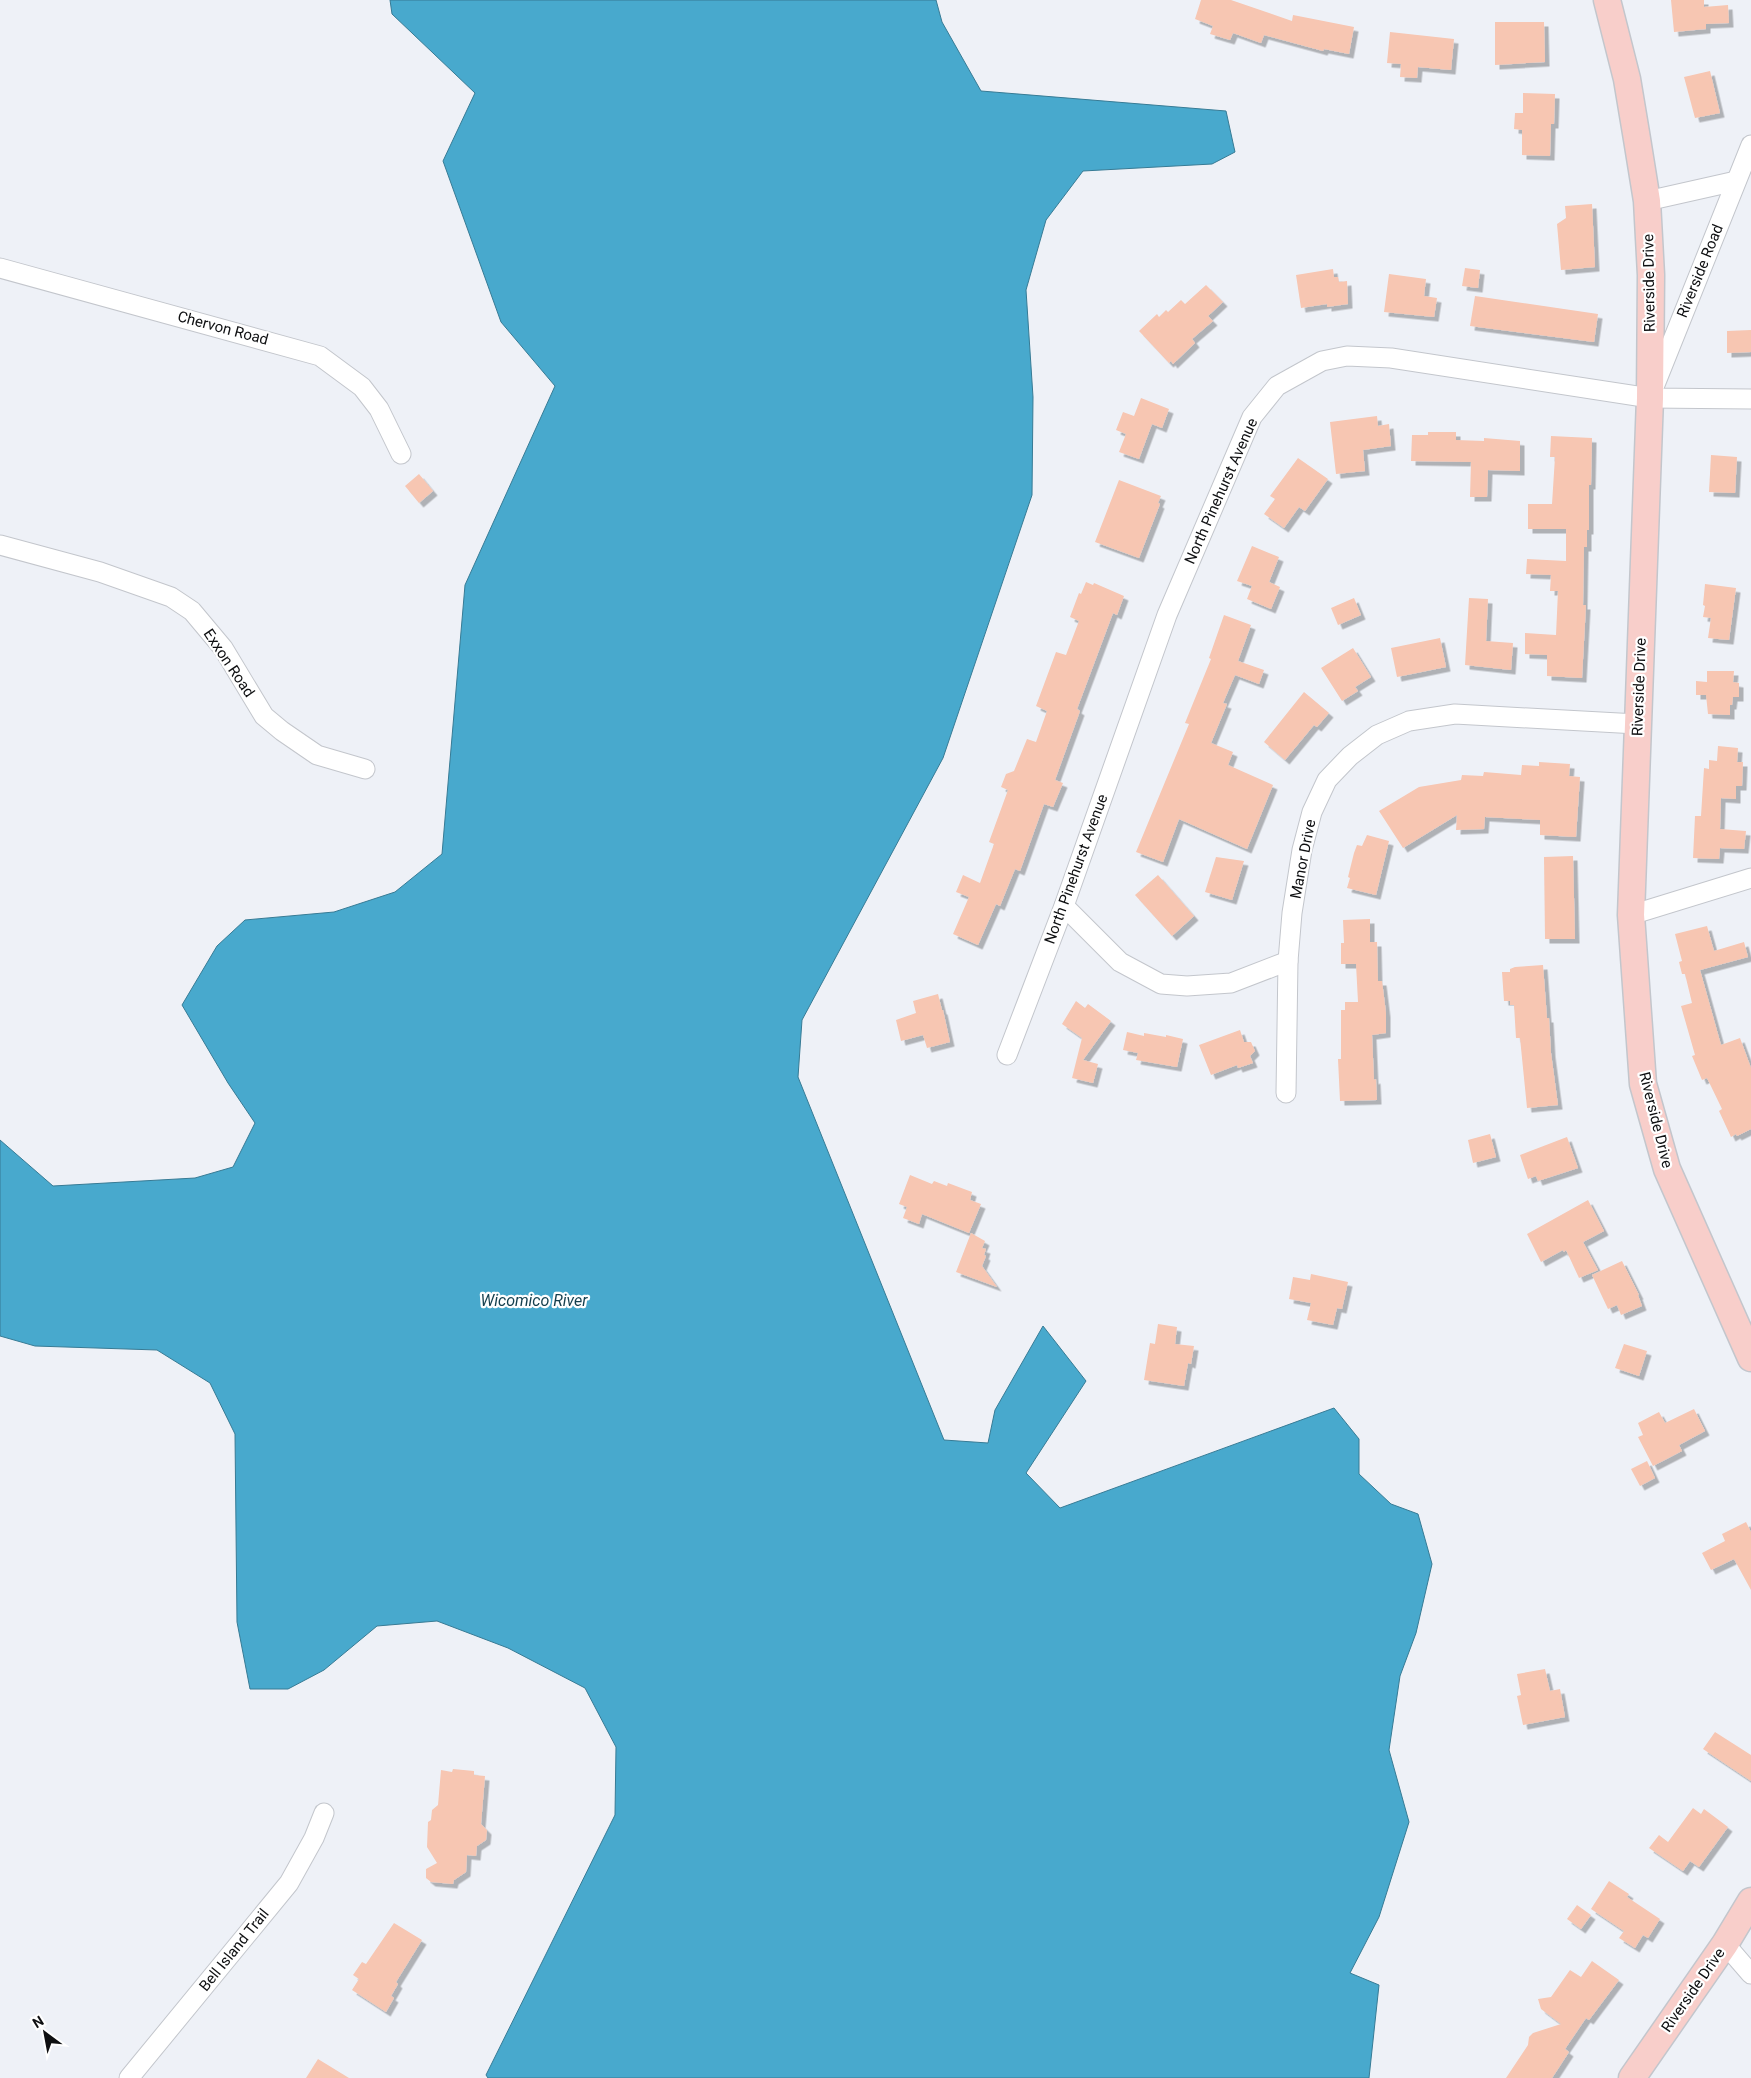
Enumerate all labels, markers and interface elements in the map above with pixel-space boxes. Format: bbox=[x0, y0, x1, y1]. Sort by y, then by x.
street label: Riverside Road bbox=[1673, 222, 1727, 320]
street label: Riverside Drive bbox=[1639, 234, 1659, 332]
street label: Chervon Road bbox=[176, 307, 270, 349]
street label: North Pinehurst Avenue bbox=[1181, 415, 1261, 567]
street label: Exxon Road bbox=[200, 626, 258, 700]
street label: Riverside Drive bbox=[1628, 638, 1650, 736]
street label: North Pinehurst Avenue bbox=[1041, 792, 1111, 946]
street label: Manor Drive bbox=[1286, 818, 1320, 900]
street label: Riverside Drive bbox=[1635, 1070, 1677, 1170]
water label: Wicomico River bbox=[480, 1291, 588, 1310]
street label: Bell Island Trail bbox=[195, 1905, 273, 1995]
street label: Riverside Drive bbox=[1657, 1945, 1729, 2035]
north arrow bbox=[20, 2008, 70, 2058]
text: N bbox=[30, 2013, 47, 2031]

